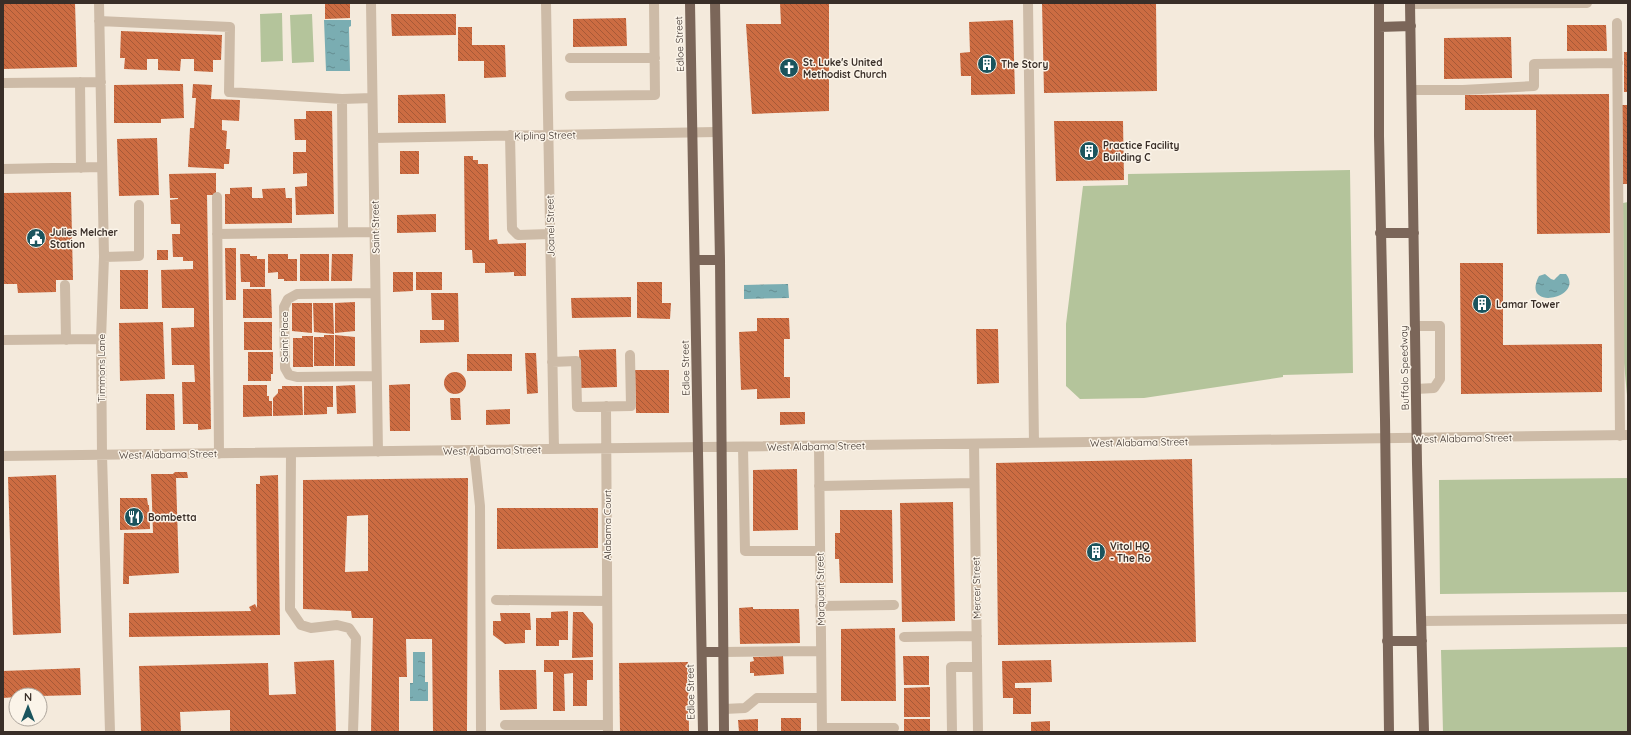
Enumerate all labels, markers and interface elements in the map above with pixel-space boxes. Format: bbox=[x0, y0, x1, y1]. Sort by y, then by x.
street label: Edloe Street bbox=[672, 15, 687, 72]
building icon: The Story bbox=[976, 53, 998, 75]
place label: St. Luke's United Methodist Church bbox=[803, 56, 887, 81]
church icon: St. Luke's United Methodist Church bbox=[778, 57, 800, 79]
place label: The Story bbox=[1001, 58, 1048, 71]
street label: Kipling Street bbox=[514, 128, 576, 143]
place label: Practice Facility Building C bbox=[1103, 139, 1179, 164]
building icon: Practice Facility Building C bbox=[1078, 140, 1100, 162]
street label: Joanel Street bbox=[543, 194, 558, 257]
street label: Saint Street bbox=[369, 200, 382, 254]
place label: Julies Melcher Station bbox=[50, 226, 119, 251]
public building icon: Julies Melcher Station bbox=[25, 227, 47, 249]
building icon: Lamar Tower bbox=[1471, 293, 1493, 315]
place label: Lamar Tower bbox=[1496, 298, 1560, 311]
street label: Saint Place bbox=[278, 311, 291, 362]
street label: Buffalo Speedway bbox=[1397, 325, 1412, 410]
street label: Timmons Lane bbox=[95, 333, 108, 402]
street label: Edloe Street bbox=[679, 339, 692, 396]
street label: West Alabama Street bbox=[1414, 431, 1513, 446]
street label: West Alabama Street bbox=[1090, 435, 1189, 450]
street label: West Alabama Street bbox=[767, 439, 866, 454]
street label: West Alabama Street bbox=[443, 443, 542, 458]
street label: West Alabama Street bbox=[119, 447, 218, 462]
street label: Alabama Court bbox=[601, 489, 614, 560]
restaurant icon: Bombetta bbox=[123, 506, 145, 528]
place label: Bombetta bbox=[148, 511, 197, 524]
place label: Vitol HQ - The Ro bbox=[1110, 540, 1151, 565]
building icon: Vitol HQ - The Ro bbox=[1085, 541, 1107, 563]
street label: Marquart Street bbox=[813, 552, 828, 626]
street label: Mercer Street bbox=[969, 556, 984, 619]
street label: Edloe Street bbox=[684, 663, 697, 720]
north arrow bbox=[8, 687, 48, 727]
text: N bbox=[24, 690, 32, 704]

